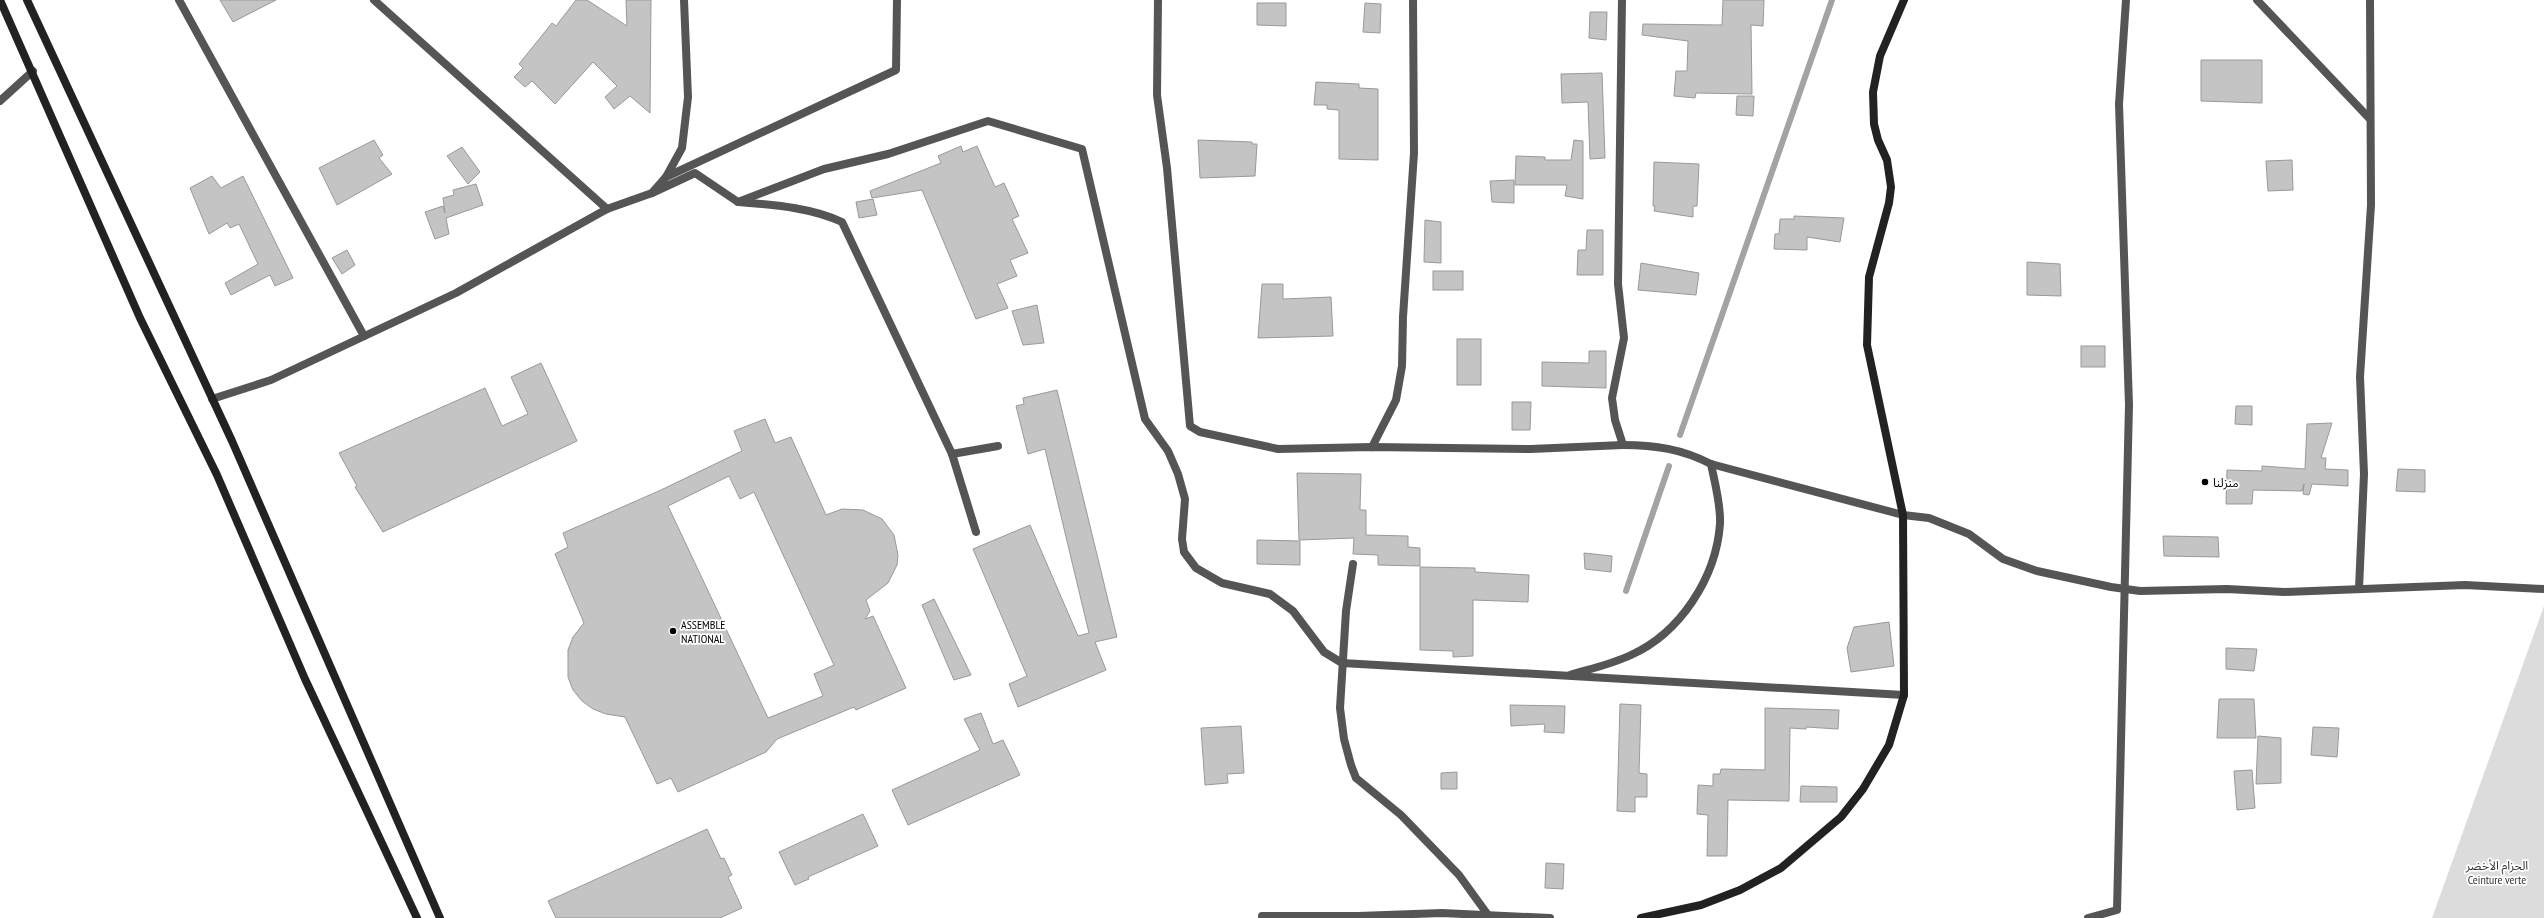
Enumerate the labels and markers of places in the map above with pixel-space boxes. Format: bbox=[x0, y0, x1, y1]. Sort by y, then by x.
place label: منزلنا bbox=[2213, 475, 2239, 490]
marker: منزلنا bbox=[2200, 477, 2210, 487]
place label: ASSEMBLE NATIONAL bbox=[681, 617, 726, 646]
marker: ASSEMBLE NATIONAL bbox=[668, 626, 678, 636]

